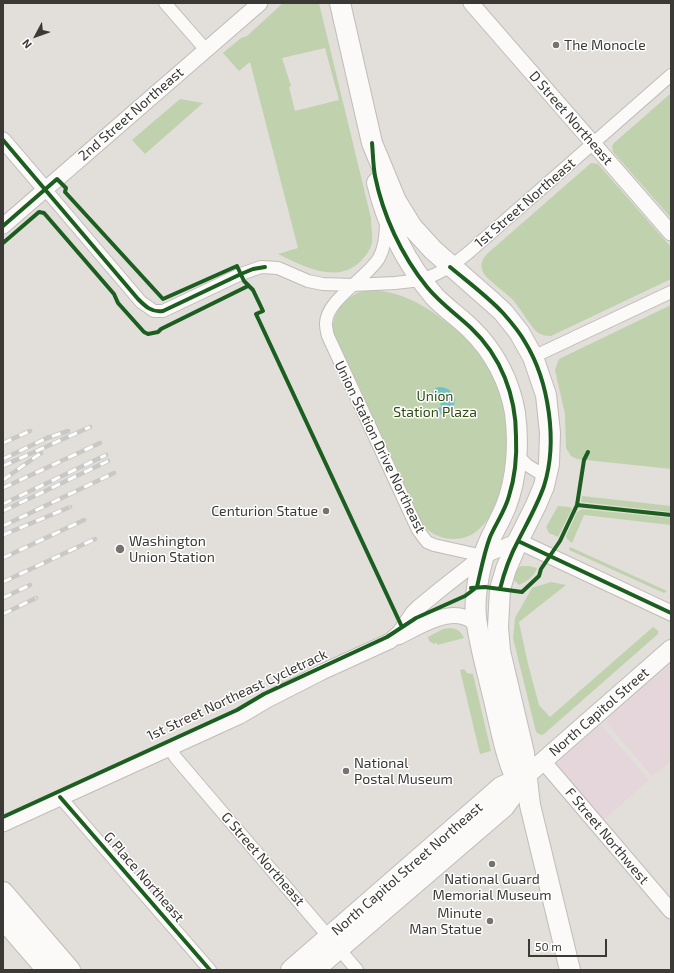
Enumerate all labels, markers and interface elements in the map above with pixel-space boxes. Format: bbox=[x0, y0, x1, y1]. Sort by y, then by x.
north arrow bbox=[16, 16, 56, 56]
text: N bbox=[19, 37, 34, 51]
place label: The Monocle bbox=[564, 37, 646, 53]
marker: The Monocle bbox=[551, 40, 561, 50]
street label: 2nd Street Northeast bbox=[75, 64, 187, 164]
street label: D Street Northeast bbox=[526, 68, 616, 168]
street label: 1st Street Northeast bbox=[471, 155, 579, 251]
street label: Union Station Drive Northeast bbox=[331, 358, 429, 536]
park label: Union Station Plaza bbox=[393, 388, 477, 420]
place label: Centurion Statue bbox=[211, 503, 318, 519]
marker: Centurion Statue bbox=[321, 506, 331, 516]
place label: Washington Union Station bbox=[129, 533, 215, 566]
marker: Washington Union Station bbox=[114, 543, 126, 555]
street label: 1st Street Northeast Cycletrack bbox=[144, 646, 330, 744]
street label: North Capitol Street bbox=[546, 664, 652, 760]
place label: National Postal Museum bbox=[354, 755, 453, 788]
marker: National Postal Museum bbox=[341, 766, 351, 776]
street label: F Street Northwest bbox=[562, 784, 652, 888]
street label: North Capitol Street Northeast bbox=[328, 799, 486, 939]
street label: G Street Northeast bbox=[218, 809, 308, 909]
street label: G Place Northeast bbox=[100, 828, 188, 926]
marker: National Guard Memorial Museum bbox=[487, 859, 497, 869]
place label: National Guard Memorial Museum bbox=[432, 871, 552, 904]
place label: Minute Man Statue bbox=[409, 905, 482, 938]
marker: Minute Man Statue bbox=[485, 916, 495, 926]
scale bar bbox=[530, 931, 609, 957]
text: 50 m bbox=[535, 939, 562, 953]

